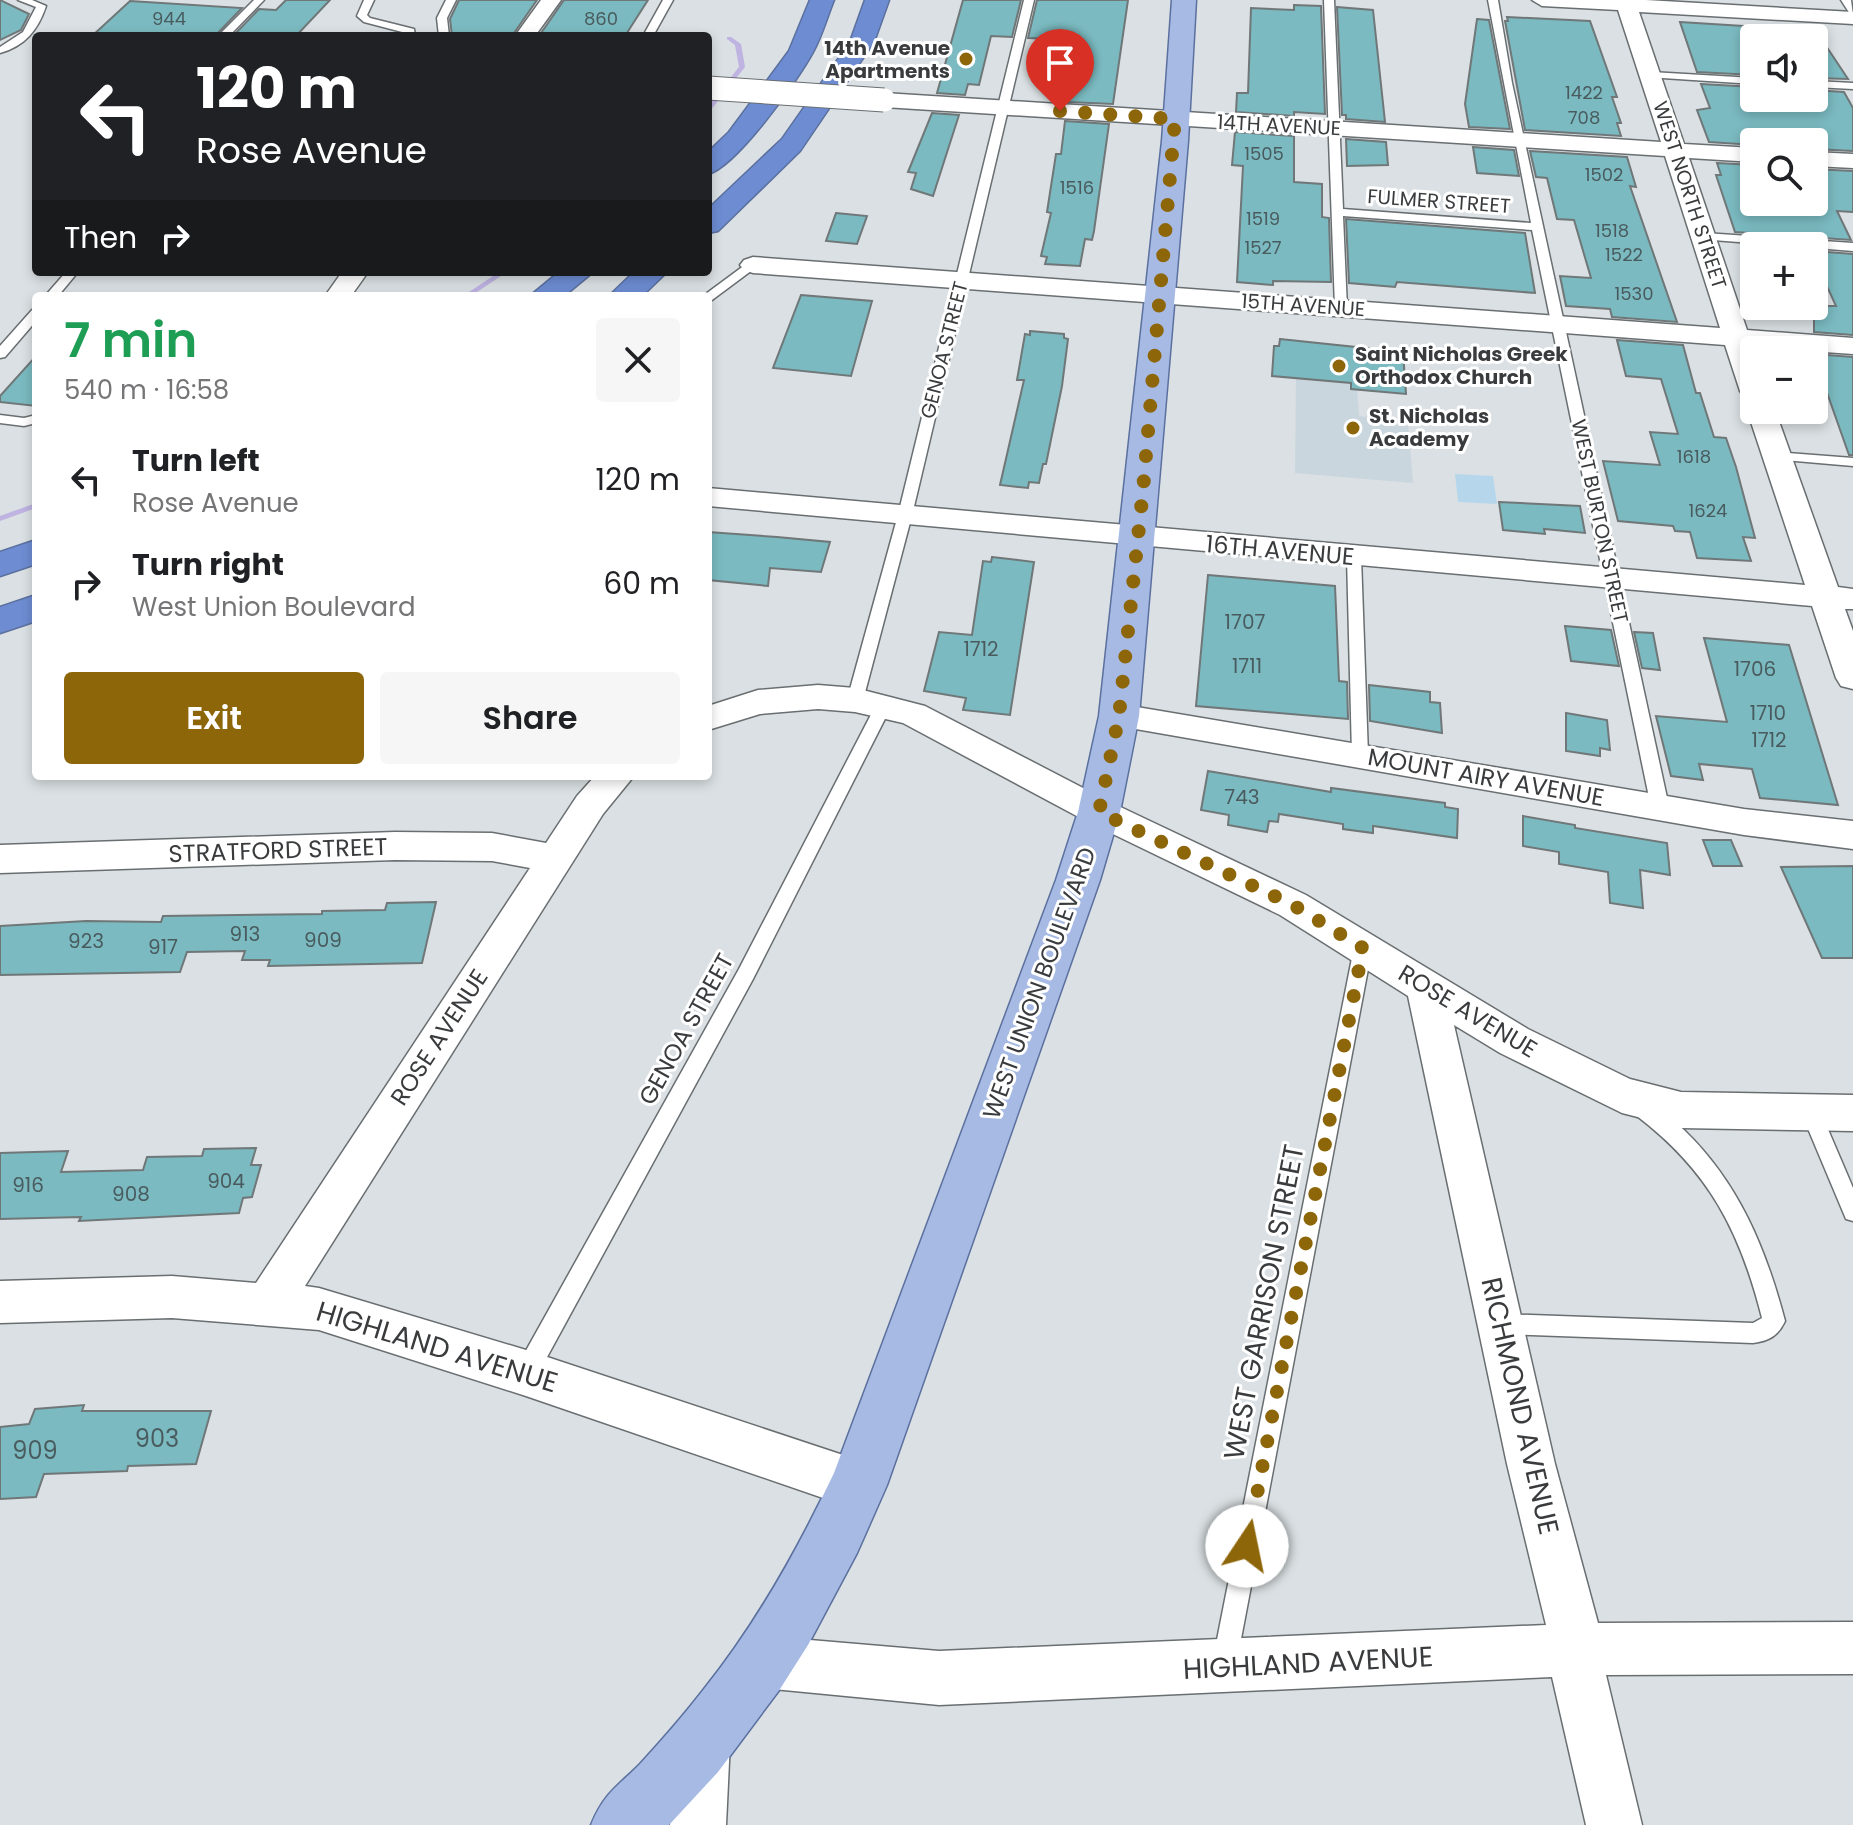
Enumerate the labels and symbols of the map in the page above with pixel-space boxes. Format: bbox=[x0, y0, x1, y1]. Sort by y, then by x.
house number: 944 bbox=[152, 6, 186, 31]
house number: 860 bbox=[584, 6, 618, 31]
pin bbox=[1026, 29, 1094, 111]
place label: 14th Avenue Apartments bbox=[824, 34, 950, 85]
marker: 14th Avenue Apartments bbox=[957, 50, 975, 68]
house number: 1422 bbox=[1565, 80, 1603, 105]
street label: WEST NORTH STREET bbox=[1646, 98, 1734, 293]
house number: 708 bbox=[1568, 105, 1600, 130]
street label: 14TH AVENUE bbox=[1216, 108, 1342, 142]
house number: 1505 bbox=[1244, 141, 1284, 166]
house number: 1502 bbox=[1585, 162, 1623, 187]
house number: 1516 bbox=[1060, 175, 1094, 200]
street label: FULMER STREET bbox=[1367, 182, 1512, 220]
house number: 1519 bbox=[1246, 206, 1280, 231]
house number: 1518 bbox=[1595, 218, 1629, 243]
house number: 1527 bbox=[1244, 235, 1282, 260]
house number: 1522 bbox=[1605, 242, 1643, 267]
street label: GENOA STREET bbox=[913, 278, 975, 422]
house number: 1530 bbox=[1615, 281, 1653, 306]
street label: 15TH AVENUE bbox=[1240, 287, 1366, 323]
place label: Saint Nicholas Greek Orthodox Church bbox=[1355, 340, 1568, 391]
marker: Saint Nicholas Greek Orthodox Church bbox=[1330, 357, 1348, 375]
place label: St. Nicholas Academy bbox=[1369, 402, 1489, 453]
street label: WEST BURTON STREET bbox=[1565, 417, 1635, 626]
marker: St. Nicholas Academy bbox=[1344, 419, 1362, 437]
house number: 1618 bbox=[1677, 444, 1711, 469]
house number: 1624 bbox=[1689, 498, 1727, 523]
street label: 16TH AVENUE bbox=[1204, 527, 1356, 573]
house number: 1707 bbox=[1225, 608, 1265, 636]
house number: 1712 bbox=[963, 635, 999, 663]
house number: 1711 bbox=[1232, 652, 1262, 680]
house number: 1706 bbox=[1734, 655, 1776, 683]
house number: 1710 bbox=[1750, 699, 1786, 727]
house number: 1712 bbox=[1751, 726, 1787, 754]
street label: MOUNT AIRY AVENUE bbox=[1365, 740, 1607, 814]
house number: 743 bbox=[1224, 783, 1260, 811]
street label: STRATFORD STREET bbox=[168, 830, 388, 870]
street label: WEST UNION BOULEVARD bbox=[974, 843, 1104, 1123]
house number: 913 bbox=[230, 920, 260, 948]
house number: 909 bbox=[304, 926, 342, 954]
house number: 923 bbox=[68, 927, 104, 955]
house number: 917 bbox=[148, 933, 178, 961]
street label: GENOA STREET bbox=[631, 947, 741, 1111]
street label: ROSE AVENUE bbox=[1392, 957, 1544, 1065]
street label: ROSE AVENUE bbox=[383, 962, 495, 1112]
street label: WEST GARRISON STREET bbox=[1214, 1141, 1314, 1463]
house number: 904 bbox=[207, 1167, 245, 1195]
house number: 916 bbox=[12, 1171, 44, 1199]
house number: 908 bbox=[112, 1180, 150, 1208]
street label: RICHMOND AVENUE bbox=[1471, 1273, 1569, 1539]
street label: HIGHLAND AVENUE bbox=[312, 1292, 562, 1402]
house number: 903 bbox=[135, 1422, 179, 1455]
house number: 909 bbox=[12, 1434, 58, 1467]
position arrow bbox=[1205, 1504, 1289, 1588]
street label: HIGHLAND AVENUE bbox=[1182, 1637, 1434, 1689]

